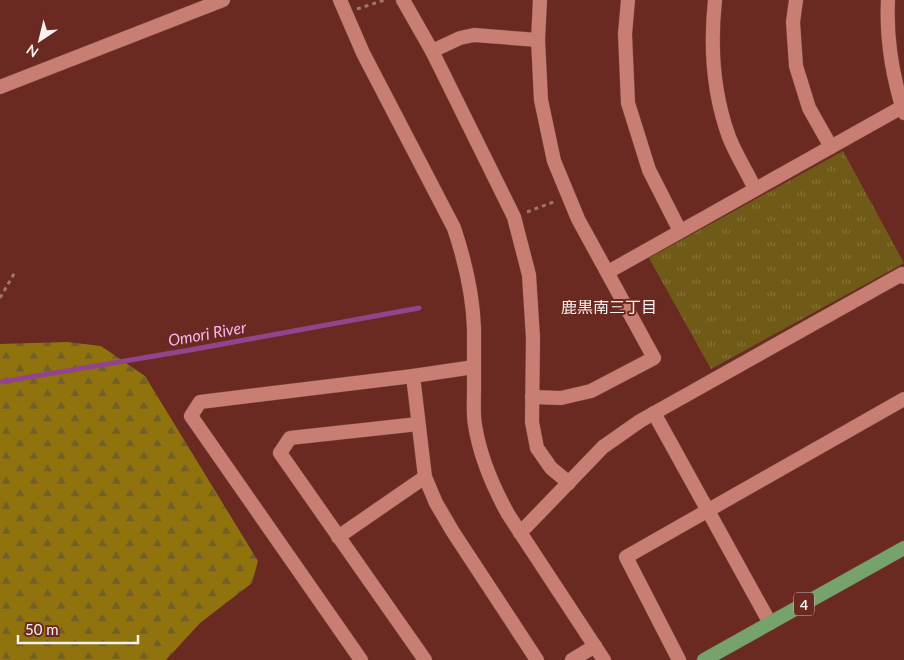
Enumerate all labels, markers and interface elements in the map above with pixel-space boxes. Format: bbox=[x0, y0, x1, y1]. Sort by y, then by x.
north arrow bbox=[15, 15, 65, 65]
text: N bbox=[23, 41, 42, 61]
district label: 鹿黒南三丁目 bbox=[561, 297, 657, 316]
water label: Omori River bbox=[166, 317, 248, 349]
road number: 4 bbox=[794, 592, 814, 616]
scale bar bbox=[18, 612, 138, 644]
text: 50 m bbox=[25, 620, 59, 638]

